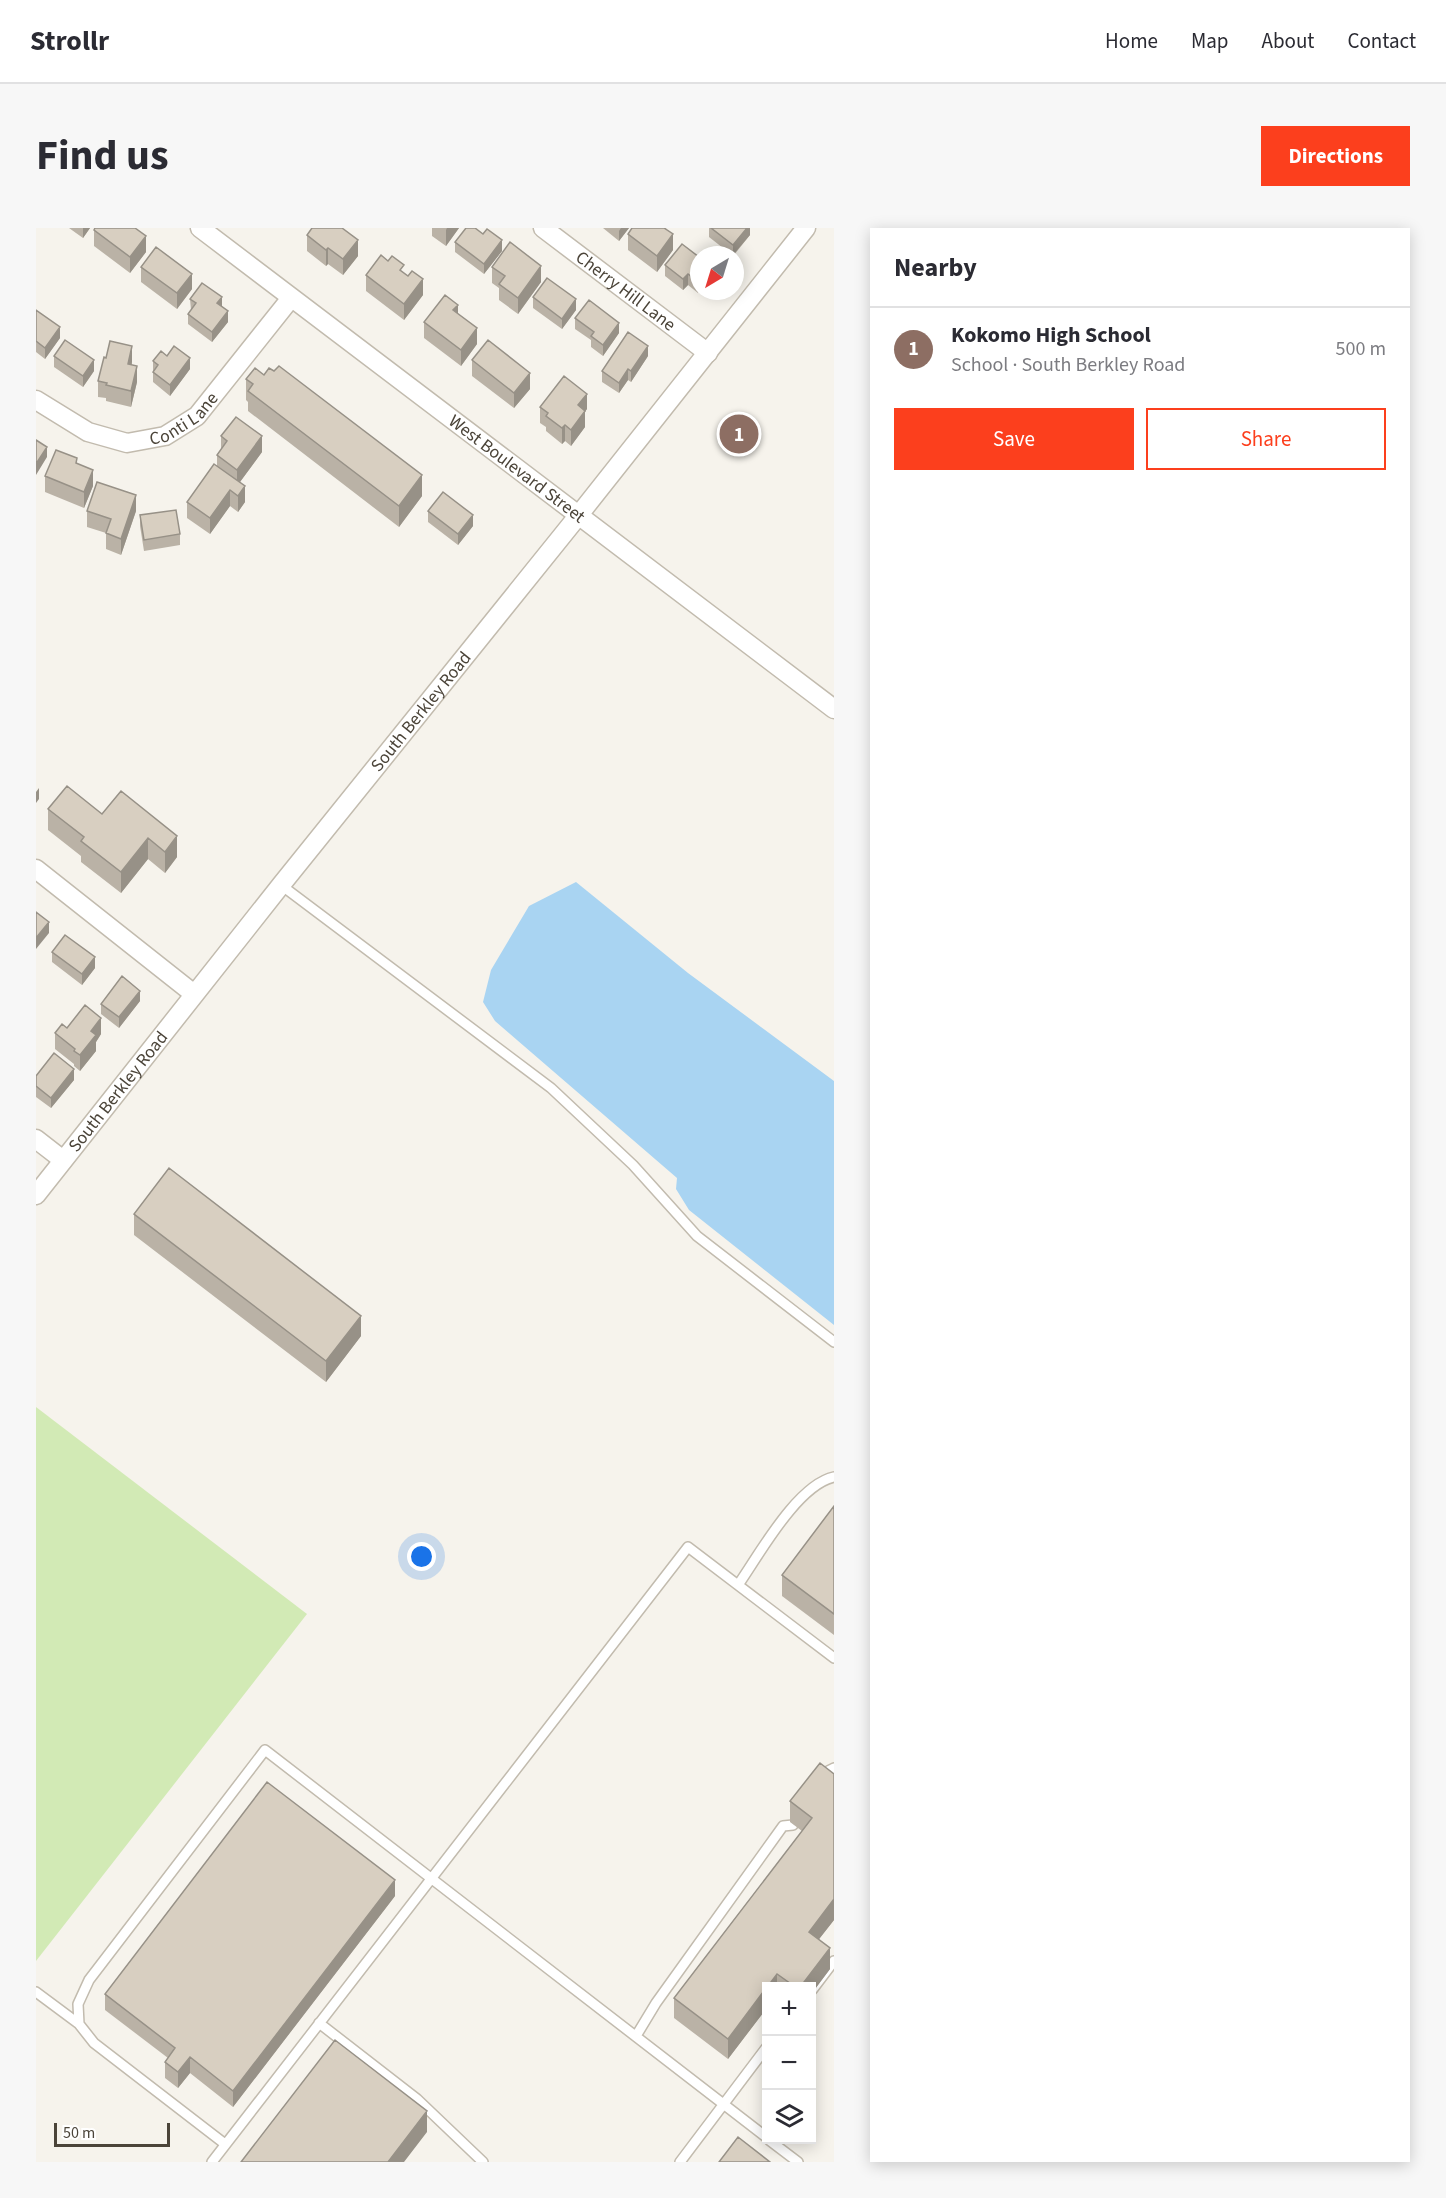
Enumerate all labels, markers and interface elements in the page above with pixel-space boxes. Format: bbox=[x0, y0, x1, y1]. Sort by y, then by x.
text: Strollr bbox=[30, 21, 109, 61]
text: Home bbox=[1105, 26, 1158, 56]
text: Map bbox=[1191, 26, 1229, 56]
text: About bbox=[1262, 26, 1314, 56]
text: Contact bbox=[1347, 26, 1416, 56]
text: Find us bbox=[36, 126, 169, 186]
button: Directions bbox=[1261, 126, 1410, 186]
street label: Cherry Hill Lane bbox=[570, 245, 681, 337]
north arrow bbox=[690, 246, 744, 300]
text: Nearby bbox=[894, 249, 977, 286]
text: Kokomo High School bbox=[951, 319, 1151, 351]
text: 1 bbox=[908, 335, 919, 363]
text: 500 m bbox=[1336, 335, 1386, 363]
text: School · South Berkley Road bbox=[951, 351, 1185, 379]
street label: Conti Lane bbox=[148, 387, 224, 452]
button: Save bbox=[894, 408, 1134, 470]
button: Share bbox=[1146, 408, 1386, 470]
street label: West Boulevard Street bbox=[443, 409, 590, 529]
pin: 1 bbox=[720, 412, 758, 456]
street label: South Berkley Road bbox=[365, 646, 477, 777]
street label: South Berkley Road bbox=[63, 1026, 174, 1157]
your location bbox=[407, 1542, 436, 1571]
map controls bbox=[762, 1982, 816, 2144]
button: + bbox=[762, 1982, 816, 2036]
button: − bbox=[762, 2036, 816, 2090]
button: layers bbox=[762, 2090, 816, 2144]
scale bar bbox=[54, 2120, 170, 2148]
text: 50 m bbox=[63, 2122, 95, 2144]

